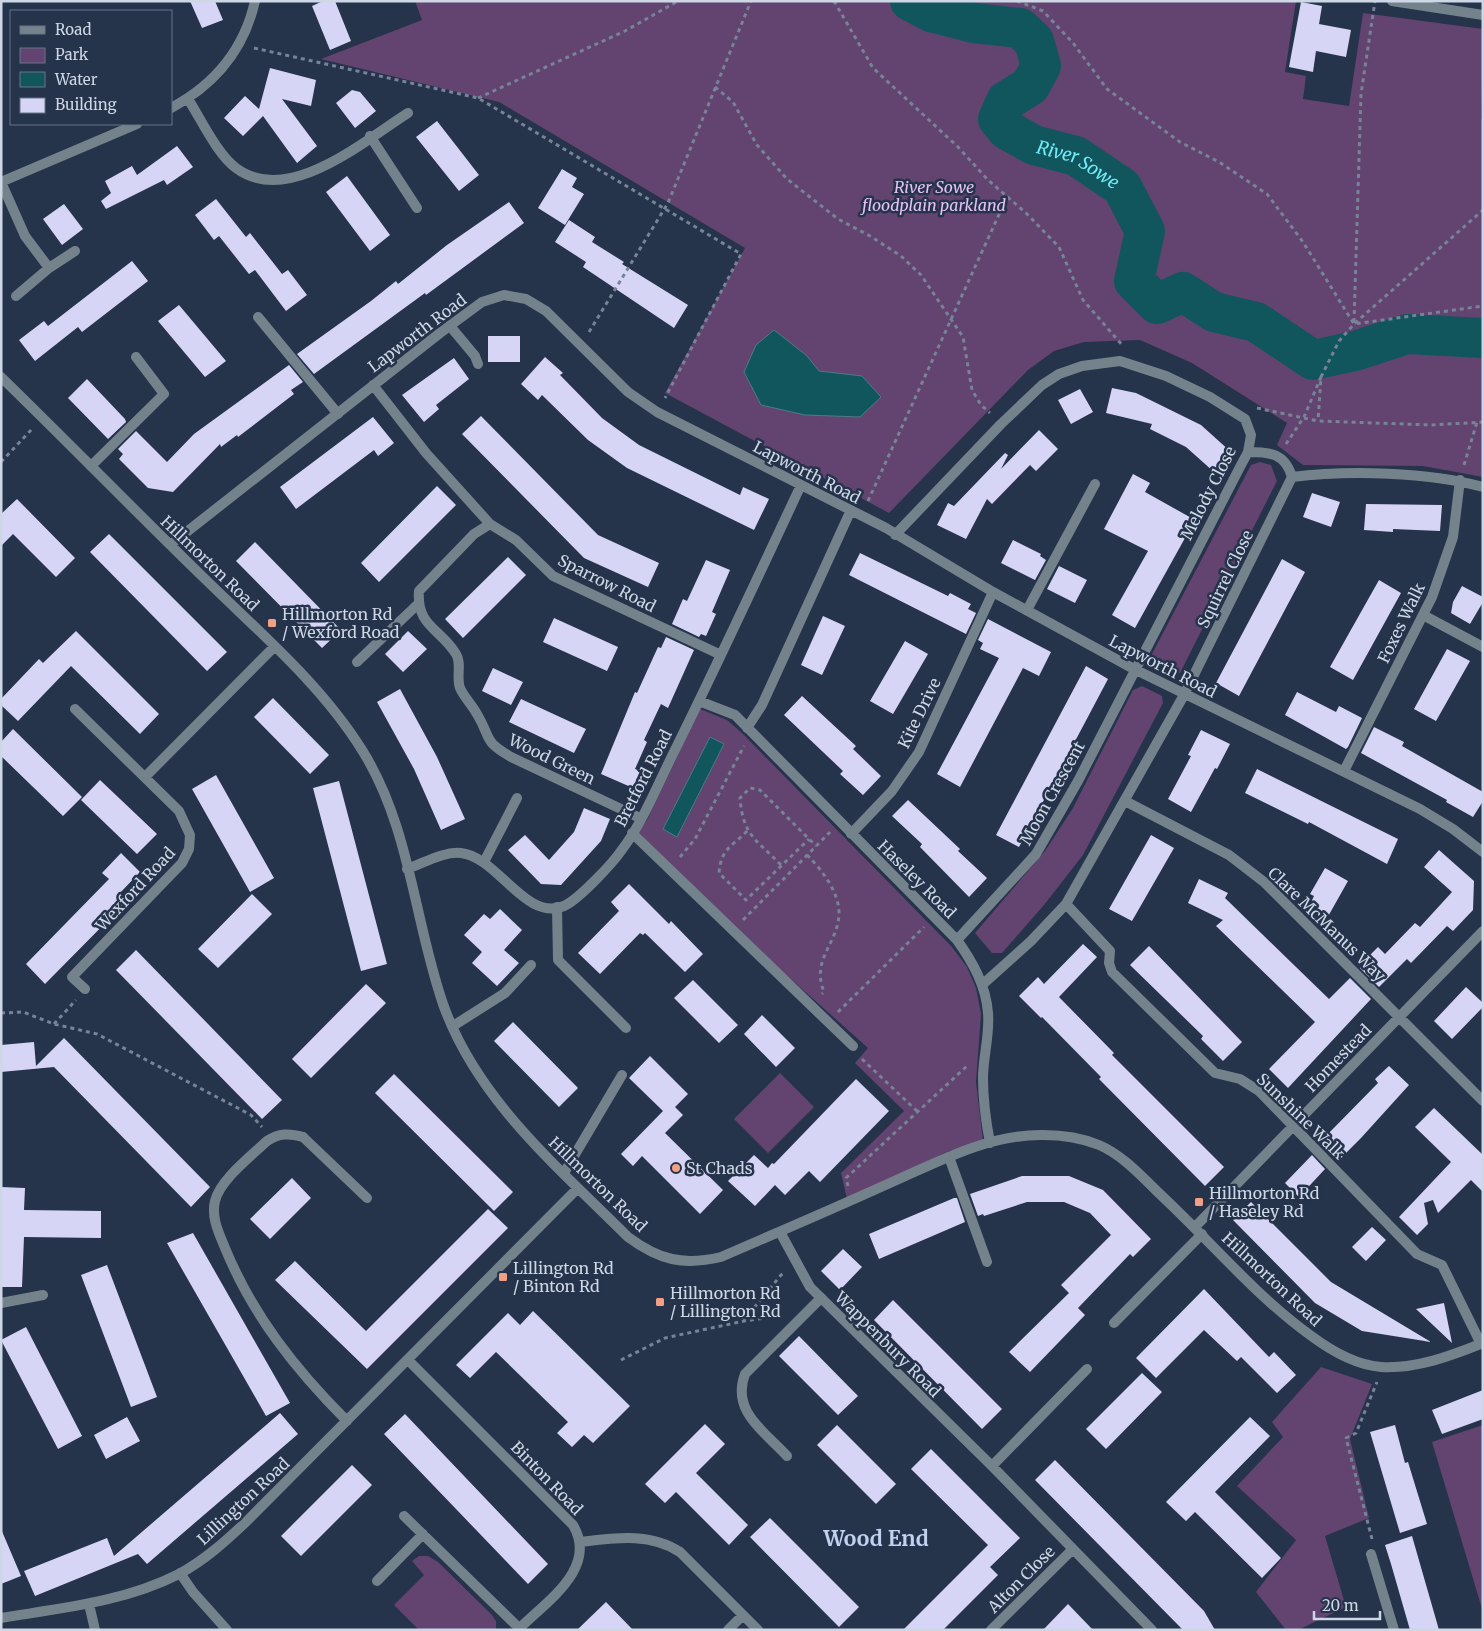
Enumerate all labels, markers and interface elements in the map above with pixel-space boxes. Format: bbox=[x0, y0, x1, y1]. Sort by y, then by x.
legend bbox=[10, 10, 172, 125]
text: Road bbox=[55, 20, 91, 39]
text: Park bbox=[55, 45, 89, 64]
text: Water bbox=[54, 70, 98, 89]
text: Building bbox=[55, 95, 117, 114]
water label: River Sowe bbox=[1034, 135, 1124, 194]
park label: River Sowe floodplain parkland bbox=[860, 177, 1007, 215]
street label: Lapworth Road bbox=[364, 289, 470, 376]
street label: Lapworth Road bbox=[750, 436, 864, 508]
street label: Melody Close bbox=[1176, 443, 1240, 543]
street label: Hillmorton Road bbox=[157, 511, 263, 615]
street label: Squirrel Close bbox=[1193, 527, 1257, 631]
street label: Sparrow Road bbox=[555, 550, 660, 616]
street label: Foxes Walk bbox=[1373, 579, 1429, 666]
place label: Hillmorton Rd / Wexford Road bbox=[282, 604, 400, 642]
marker: Hillmorton Rd / Wexford Road bbox=[266, 617, 278, 629]
street label: Lapworth Road bbox=[1106, 630, 1220, 702]
street label: Kite Drive bbox=[893, 674, 945, 752]
street label: Bretford Road bbox=[610, 726, 676, 830]
street label: Wood Green bbox=[505, 729, 599, 789]
street label: Moon Crescent bbox=[1015, 737, 1089, 848]
street label: Haseley Road bbox=[874, 836, 961, 923]
street label: Wexford Road bbox=[90, 843, 179, 936]
street label: Clare McManus Way bbox=[1264, 863, 1390, 986]
street label: Homestead bbox=[1301, 1020, 1376, 1096]
street label: Sunshine Walk bbox=[1253, 1069, 1350, 1164]
street label: Hillmorton Road bbox=[545, 1132, 651, 1236]
place label: St Chads bbox=[686, 1158, 753, 1178]
marker: St Chads bbox=[670, 1162, 682, 1174]
place label: Hillmorton Rd / Haseley Rd bbox=[1209, 1183, 1320, 1221]
marker: Hillmorton Rd / Haseley Rd bbox=[1193, 1196, 1205, 1208]
street label: Hillmorton Road bbox=[1218, 1228, 1326, 1330]
place label: Lillington Rd / Binton Rd bbox=[513, 1258, 614, 1296]
marker: Lillington Rd / Binton Rd bbox=[497, 1271, 509, 1283]
place label: Hillmorton Rd / Lillington Rd bbox=[670, 1283, 781, 1321]
street label: Wappenbury Road bbox=[830, 1286, 945, 1401]
marker: Hillmorton Rd / Lillington Rd bbox=[654, 1296, 666, 1308]
street label: Binton Road bbox=[507, 1437, 587, 1519]
street label: Lillington Road bbox=[193, 1453, 294, 1549]
district label: Wood End bbox=[822, 1525, 929, 1552]
street label: Alton Close bbox=[983, 1541, 1059, 1617]
scale bar bbox=[1314, 1588, 1380, 1620]
text: 20 m bbox=[1322, 1596, 1359, 1615]

